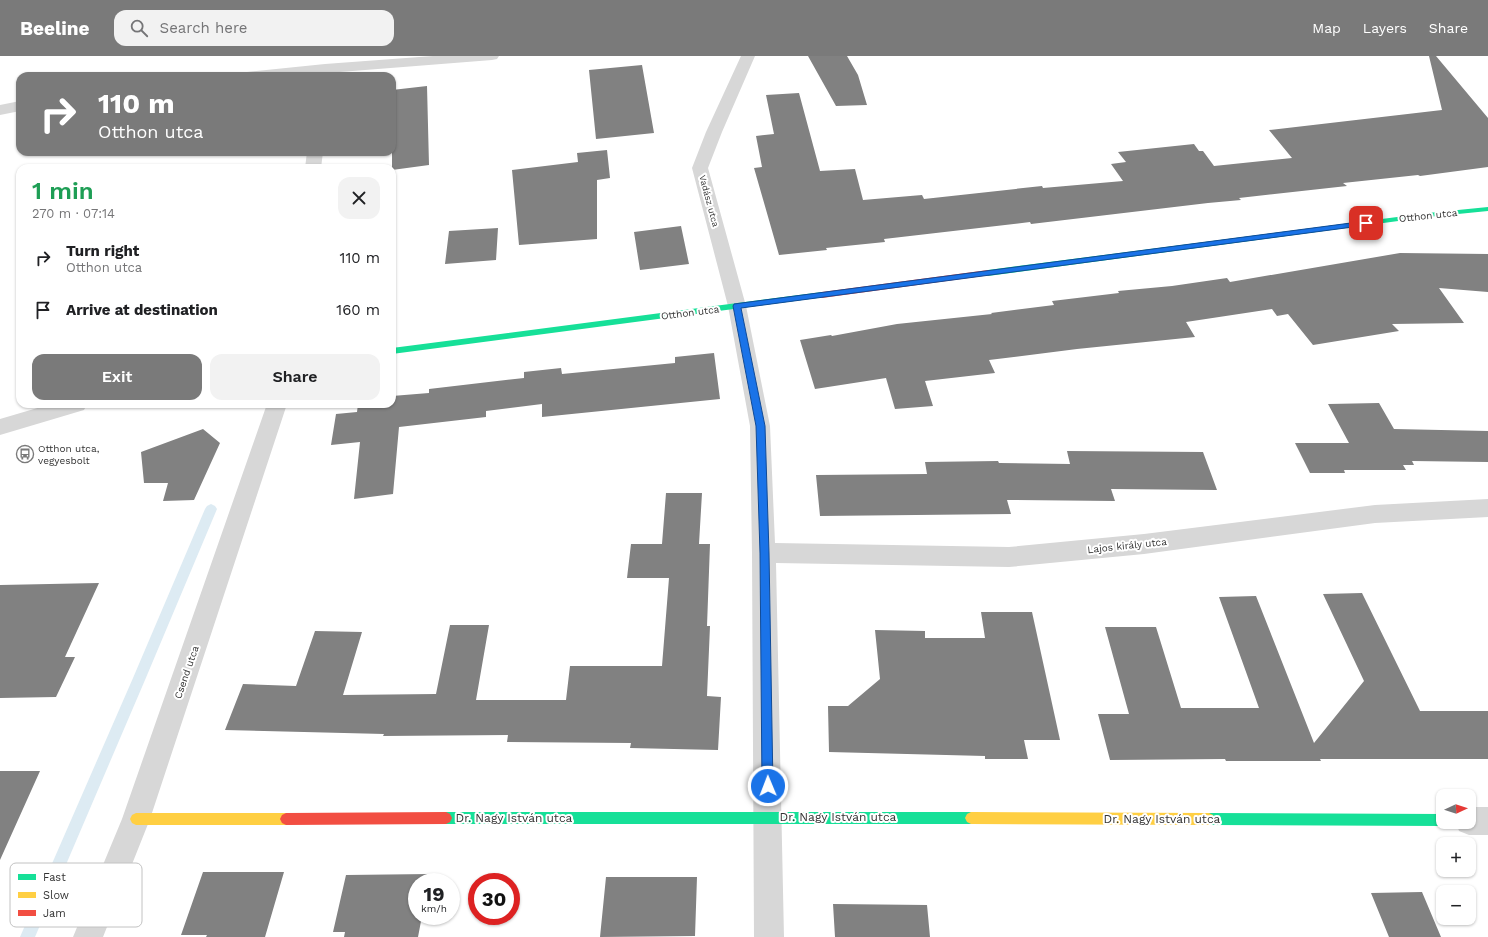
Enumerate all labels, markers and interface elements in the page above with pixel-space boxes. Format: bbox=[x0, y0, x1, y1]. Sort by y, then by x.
search box bbox=[114, 10, 394, 46]
text: Beeline bbox=[20, 17, 90, 40]
icon: search bbox=[128, 17, 150, 39]
text: Search here bbox=[160, 19, 247, 37]
text: Map bbox=[1312, 20, 1341, 36]
text: Layers bbox=[1363, 20, 1407, 36]
text: Share bbox=[1429, 20, 1468, 36]
text: 110 m bbox=[98, 87, 175, 120]
icon: right bbox=[32, 88, 84, 140]
text: Otthon utca bbox=[98, 121, 204, 142]
street label: Vadász utca bbox=[697, 174, 721, 228]
text: 1 min bbox=[32, 177, 94, 205]
button: close bbox=[338, 177, 380, 219]
text: 270 m · 07:14 bbox=[32, 206, 115, 221]
pin bbox=[1349, 206, 1383, 240]
street label: Otthon utca bbox=[1398, 207, 1458, 224]
icon: arrive bbox=[1355, 212, 1377, 234]
text: Turn right bbox=[66, 242, 139, 260]
icon: right bbox=[32, 247, 54, 269]
text: 110 m bbox=[340, 249, 380, 267]
text: Otthon utca bbox=[66, 260, 142, 275]
icon: arrive bbox=[32, 299, 54, 321]
text: Arrive at destination bbox=[66, 301, 218, 319]
text: 160 m bbox=[336, 301, 380, 319]
street label: Otthon utca bbox=[660, 303, 720, 322]
button: Exit bbox=[32, 354, 202, 400]
button: Share bbox=[210, 354, 380, 400]
place label: Otthon utca, vegyesbolt bbox=[38, 443, 100, 466]
bus stop icon: Otthon utca, vegyesbolt bbox=[15, 444, 35, 464]
street label: Lajos király utca bbox=[1087, 536, 1168, 555]
street label: Csend utca bbox=[172, 644, 201, 700]
position arrow bbox=[747, 765, 789, 807]
north arrow bbox=[1436, 789, 1476, 829]
map controls bbox=[1436, 789, 1476, 925]
street label: Dr. Nagy István utca bbox=[780, 810, 897, 824]
street label: Dr. Nagy István utca bbox=[456, 811, 573, 825]
street label: Dr. Nagy István utca bbox=[1104, 812, 1221, 826]
button: + bbox=[1436, 837, 1476, 877]
legend bbox=[10, 863, 142, 927]
text: Fast bbox=[43, 871, 66, 884]
speed limit sign: 30 bbox=[468, 873, 520, 925]
text: 19 bbox=[424, 882, 444, 906]
button: − bbox=[1436, 885, 1476, 925]
text: Slow bbox=[43, 889, 69, 902]
text: km/h bbox=[421, 903, 447, 914]
text: Jam bbox=[43, 907, 66, 920]

